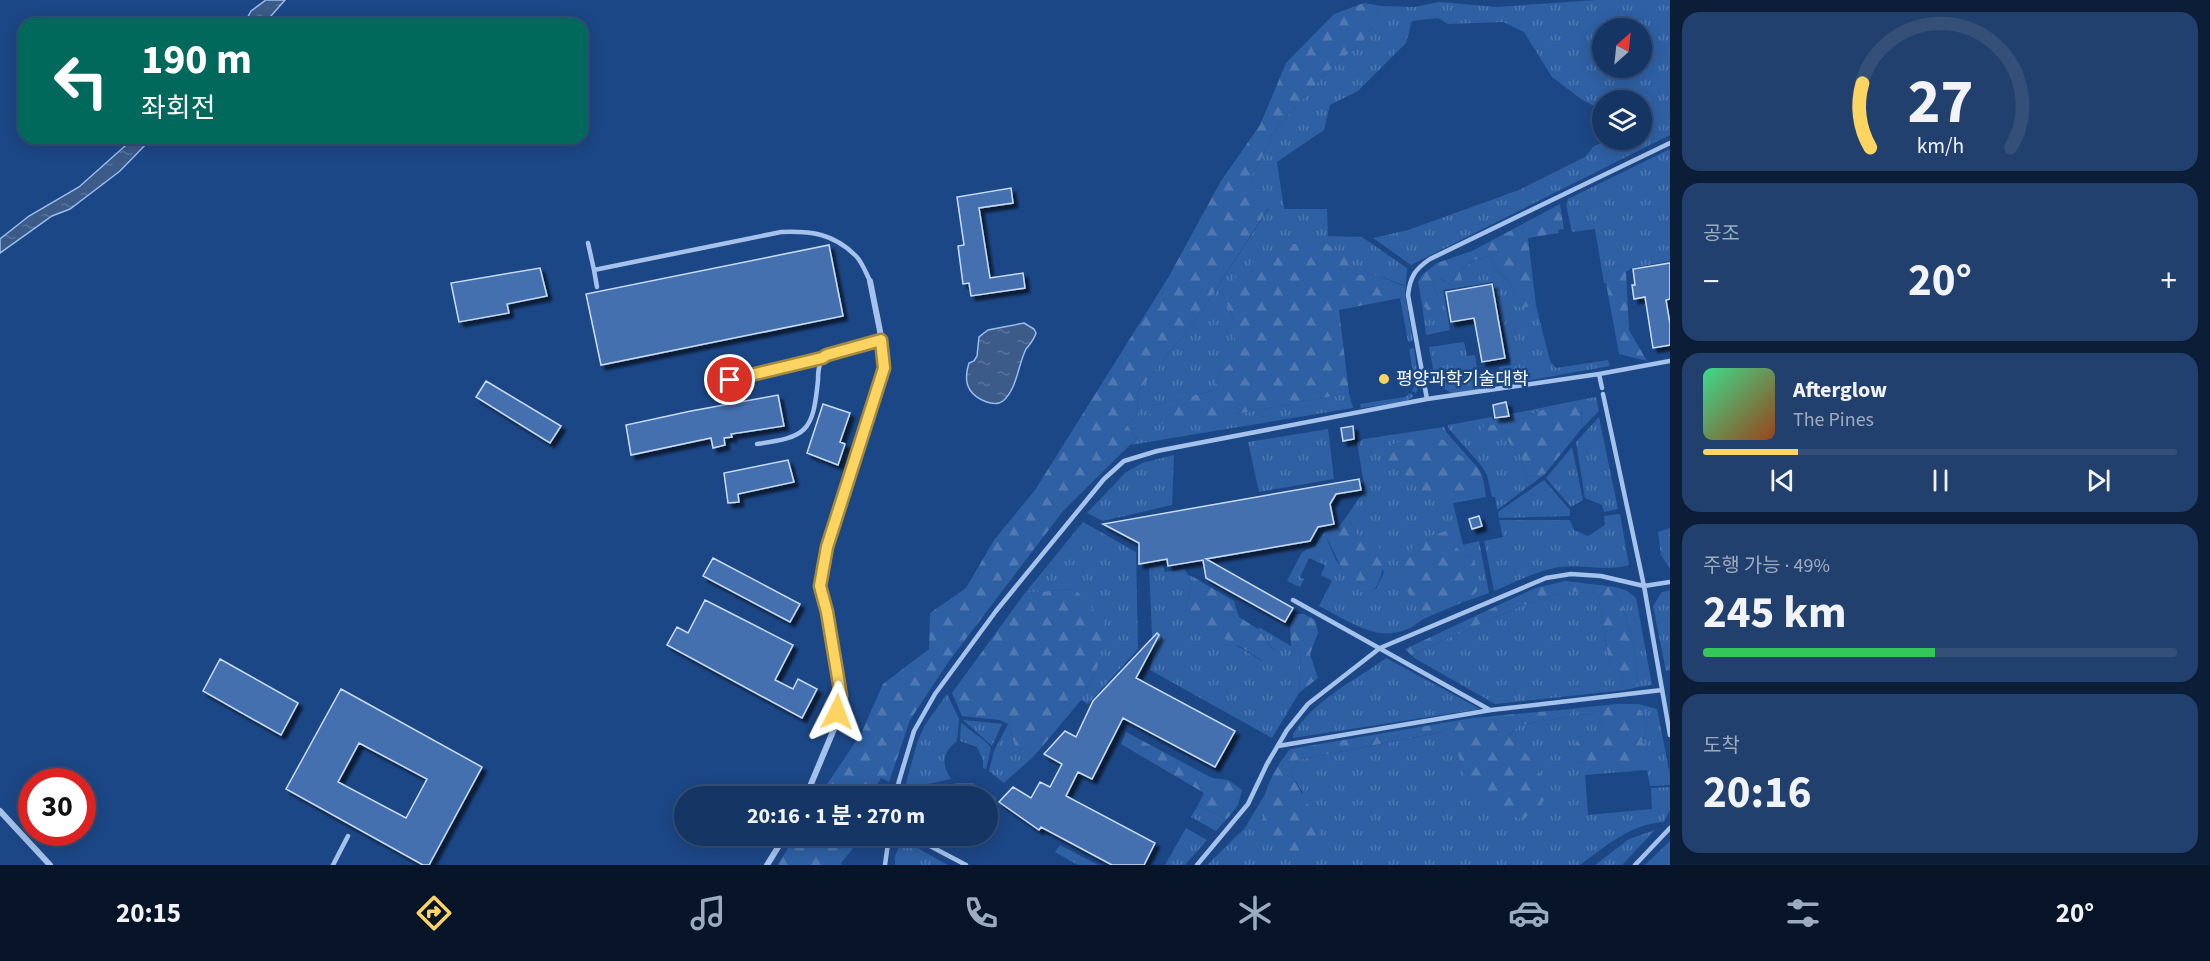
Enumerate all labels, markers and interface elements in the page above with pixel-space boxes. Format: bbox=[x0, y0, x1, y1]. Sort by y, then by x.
north arrow bbox=[1592, 18, 1652, 78]
map controls bbox=[1592, 18, 1652, 150]
text: 190 m bbox=[141, 30, 252, 90]
icon: left bbox=[42, 42, 120, 120]
text: 27 bbox=[1907, 58, 1973, 147]
text: 좌회전 bbox=[141, 89, 216, 128]
button: layers bbox=[1592, 90, 1652, 150]
text: km/h bbox=[1916, 132, 1964, 163]
text: 공조 bbox=[1703, 220, 1740, 248]
text: 20° bbox=[1908, 249, 1972, 313]
text: − bbox=[1703, 258, 1719, 305]
text: + bbox=[2161, 258, 2177, 305]
pin bbox=[704, 354, 755, 405]
icon: arrive bbox=[713, 363, 746, 396]
place label: 평양과학기술대학 bbox=[1396, 367, 1528, 392]
marker: 평양과학기술대학 bbox=[1377, 372, 1391, 386]
text: Afterglow bbox=[1793, 374, 1887, 406]
text: The Pines bbox=[1793, 406, 1874, 434]
icon: previous bbox=[1766, 464, 1799, 497]
icon: pause bbox=[1924, 464, 1957, 497]
icon: next bbox=[2082, 464, 2115, 497]
text: 주행 가능 · 49% bbox=[1703, 552, 1830, 580]
text: 245 km bbox=[1703, 581, 1847, 645]
position arrow bbox=[805, 680, 869, 744]
text: 도착 bbox=[1703, 732, 1740, 760]
text: 20:16 bbox=[1703, 761, 1812, 825]
speed limit sign: 30 bbox=[18, 768, 96, 846]
text: 20:16 · 1 분 · 270 m bbox=[747, 800, 925, 832]
icon: directions bbox=[413, 892, 455, 934]
icon: music bbox=[687, 892, 729, 934]
icon: phone bbox=[960, 892, 1002, 934]
icon: climate bbox=[1234, 892, 1276, 934]
icon: car bbox=[1508, 892, 1550, 934]
icon: filters bbox=[1782, 892, 1824, 934]
text: 20:15 bbox=[116, 894, 181, 933]
text: 20° bbox=[2056, 894, 2094, 933]

